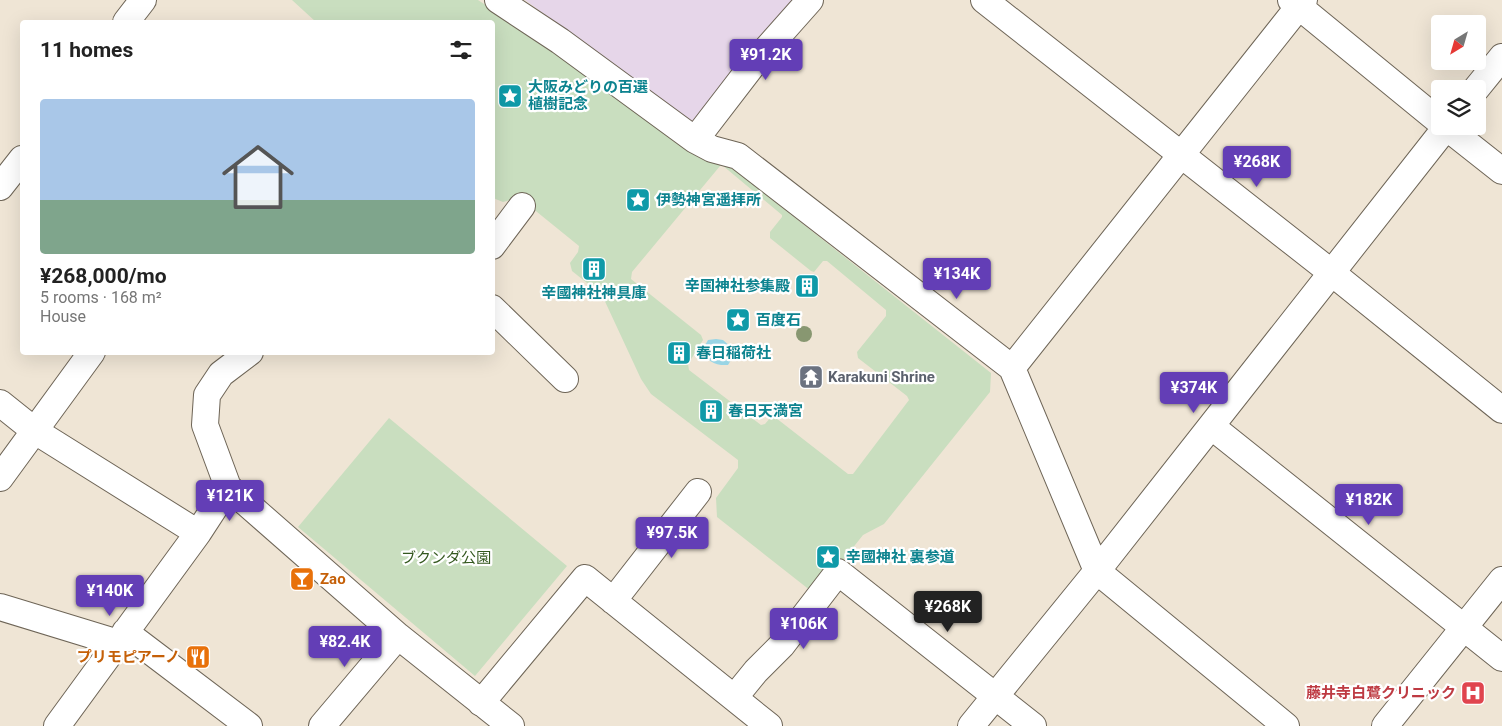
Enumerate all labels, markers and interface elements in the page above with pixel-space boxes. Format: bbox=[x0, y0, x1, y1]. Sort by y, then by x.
north arrow bbox=[1431, 15, 1486, 70]
map controls bbox=[1431, 15, 1486, 135]
icon: filters bbox=[447, 36, 475, 64]
text: 11 homes bbox=[40, 38, 133, 62]
pin: ¥91.2K bbox=[725, 38, 807, 81]
text: ¥91.2K bbox=[741, 45, 791, 64]
place label: 大阪みどりの百選 植樹記念 bbox=[528, 78, 648, 113]
button: layers bbox=[1431, 80, 1486, 135]
place icon: 大阪みどりの百選 植樹記念 bbox=[497, 83, 523, 109]
icon: home bbox=[213, 132, 303, 222]
pin: ¥268K bbox=[1222, 146, 1292, 188]
text: ¥268K bbox=[1234, 152, 1280, 171]
place icon: 伊勢神宮遥拝所 bbox=[625, 187, 651, 213]
place label: 伊勢神宮遥拝所 bbox=[656, 191, 761, 209]
building icon: 辛國神社神具庫 bbox=[581, 256, 607, 282]
pin: ¥134K bbox=[922, 258, 992, 300]
text: ¥268,000/mo bbox=[40, 264, 167, 288]
text: ¥134K bbox=[934, 264, 980, 283]
building icon: 辛国神社参集殿 bbox=[794, 273, 820, 299]
place label: 辛国神社参集殿 bbox=[685, 277, 790, 295]
place label: 辛國神社神具庫 bbox=[541, 284, 647, 302]
text: 5 rooms · 168 m² bbox=[40, 288, 162, 307]
text: House bbox=[40, 307, 86, 326]
place icon: 百度石 bbox=[725, 307, 751, 333]
place label: 百度石 bbox=[756, 311, 801, 329]
building icon: 春日稲荷社 bbox=[666, 340, 692, 366]
place label: 春日稲荷社 bbox=[696, 344, 771, 362]
temple icon: Karakuni Shrine bbox=[798, 364, 824, 390]
place label: Karakuni Shrine bbox=[828, 368, 935, 386]
pin: ¥374K bbox=[1159, 372, 1229, 414]
text: ¥374K bbox=[1171, 378, 1217, 397]
building icon: 春日天満宮 bbox=[698, 398, 724, 424]
place label: 春日天満宮 bbox=[728, 402, 803, 420]
pin: ¥121K bbox=[195, 480, 265, 522]
pin: ¥182K bbox=[1334, 484, 1404, 526]
text: ¥121K bbox=[207, 486, 253, 505]
text: ¥182K bbox=[1346, 490, 1392, 509]
pin: ¥97.5K bbox=[631, 516, 713, 559]
text: ¥97.5K bbox=[647, 523, 697, 542]
place icon: 辛國神社 裏参道 bbox=[815, 544, 841, 570]
place label: 辛國神社 裏参道 bbox=[846, 548, 955, 566]
park label: ブクンダ公園 bbox=[401, 549, 491, 567]
bar icon: Zao bbox=[289, 566, 315, 592]
place label: Zao bbox=[320, 570, 346, 588]
pin: ¥140K bbox=[75, 574, 145, 617]
text: ¥140K bbox=[87, 581, 133, 600]
pin: ¥268K bbox=[913, 590, 983, 633]
text: ¥268K bbox=[925, 597, 971, 616]
pin: ¥106K bbox=[769, 608, 839, 650]
text: ¥106K bbox=[781, 614, 827, 633]
pin: ¥82.4K bbox=[304, 626, 386, 668]
text: ¥82.4K bbox=[320, 632, 370, 651]
restaurant icon: プリモピアーノ bbox=[185, 644, 211, 670]
place label: プリモピアーノ bbox=[77, 648, 180, 666]
hospital icon: 藤井寺白鷺クリニック bbox=[1460, 680, 1486, 706]
place label: 藤井寺白鷺クリニック bbox=[1306, 684, 1456, 702]

